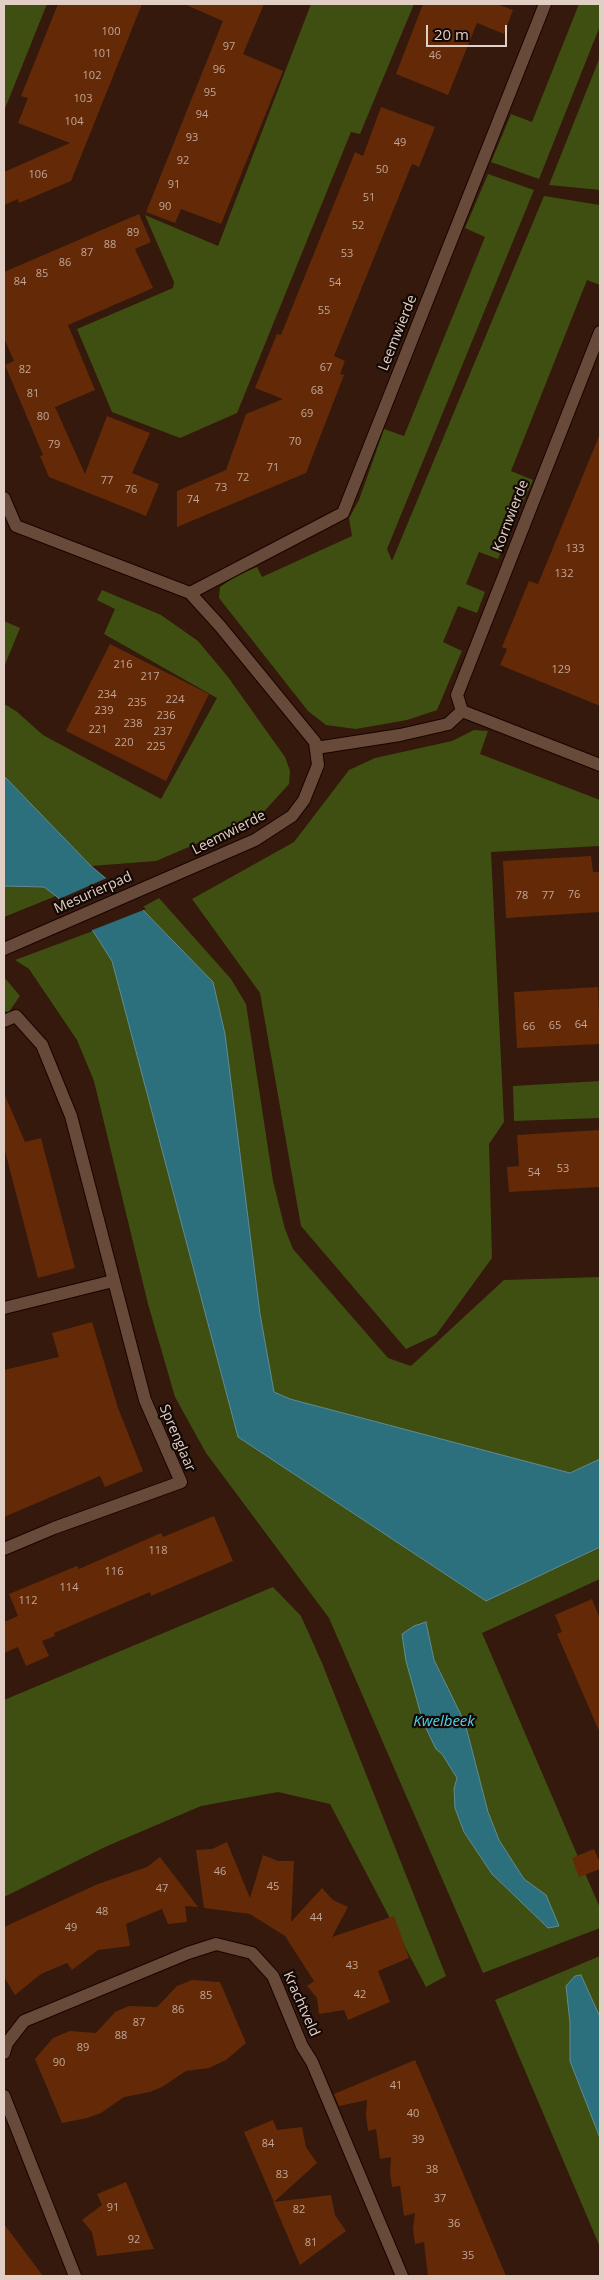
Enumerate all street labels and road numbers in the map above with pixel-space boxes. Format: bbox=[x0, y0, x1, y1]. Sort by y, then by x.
street label: Leemwierde bbox=[375, 293, 421, 373]
street label: Kornwierde bbox=[490, 478, 532, 554]
street label: Leemwierde bbox=[189, 807, 269, 859]
street label: Mesurierpad bbox=[51, 868, 135, 918]
street label: Sprenglaar bbox=[155, 1402, 199, 1474]
street label: Krachtveld bbox=[279, 1969, 323, 2039]

